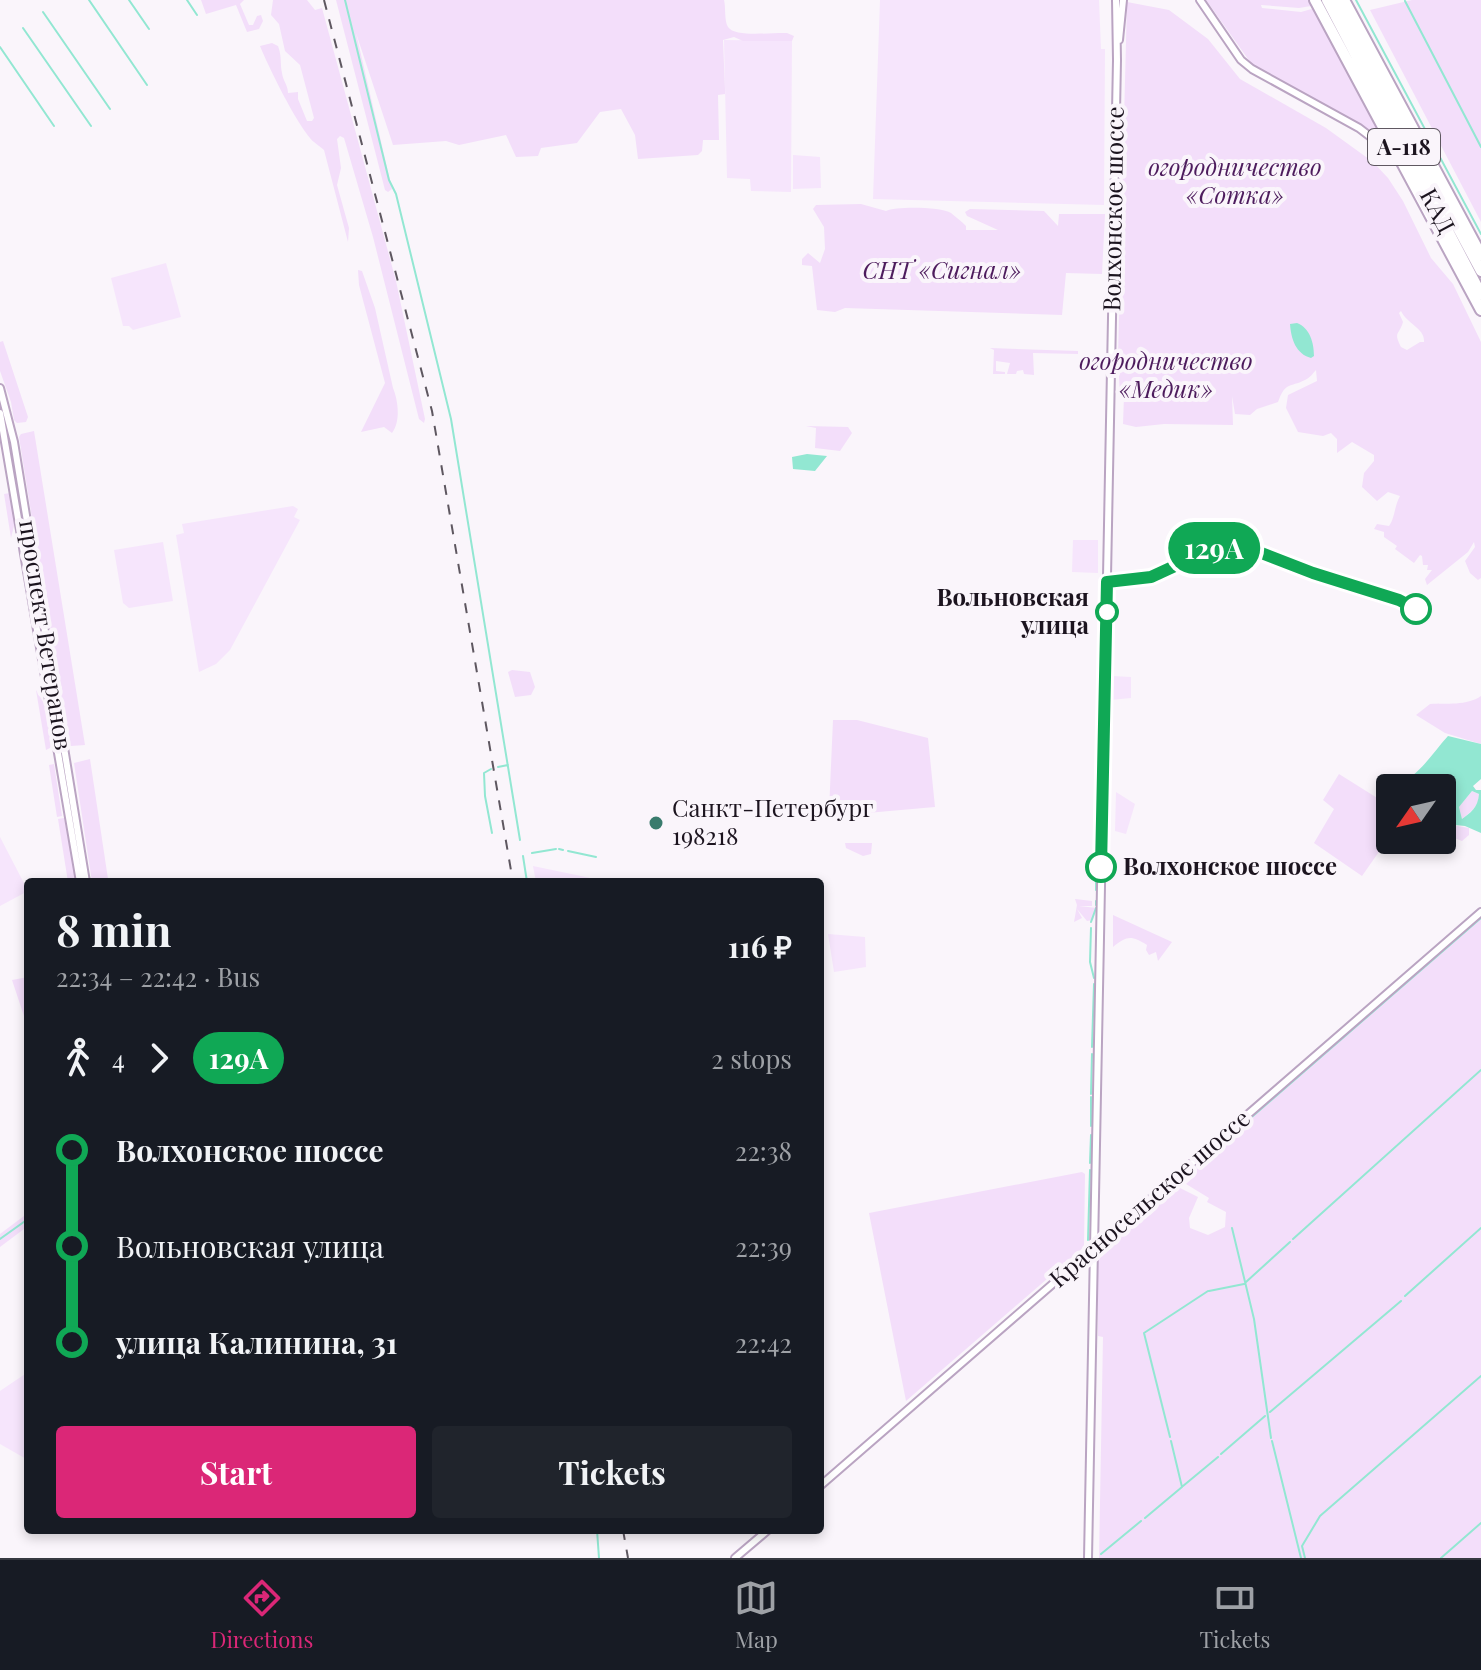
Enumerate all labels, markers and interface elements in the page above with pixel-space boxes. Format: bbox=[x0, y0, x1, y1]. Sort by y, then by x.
street label: Волхонское шоссе bbox=[1094, 106, 1130, 312]
road number: А-118 bbox=[1368, 129, 1440, 165]
park label: огородничество «Сотка» bbox=[1148, 150, 1322, 210]
street label: КАД bbox=[1414, 182, 1464, 238]
park label: СНТ «Сигнал» bbox=[863, 253, 1021, 285]
park label: огородничество «Медик» bbox=[1079, 344, 1253, 404]
street label: проспект Ветеранов bbox=[13, 517, 81, 752]
line badge: 129А bbox=[1158, 522, 1270, 574]
text: 129А bbox=[1184, 529, 1244, 566]
place label: Вольновская улица bbox=[936, 580, 1090, 640]
unlabelled marker bbox=[1401, 594, 1431, 624]
marker: Вольновская улица bbox=[1096, 601, 1118, 623]
north arrow bbox=[1376, 774, 1456, 854]
map controls bbox=[1376, 774, 1456, 854]
place label: Санкт-Петербург 198218 bbox=[672, 791, 873, 851]
marker: Санкт-Петербург 198218 bbox=[647, 814, 665, 832]
place label: Волхонское шоссе bbox=[1123, 849, 1337, 881]
marker: Волхонское шоссе bbox=[1086, 852, 1116, 882]
text: 8 min bbox=[56, 899, 172, 958]
text: 116 ₽ bbox=[728, 926, 792, 966]
text: 22:34 – 22:42 · Bus bbox=[56, 959, 260, 994]
icon: walk bbox=[56, 1036, 100, 1080]
icon: forward bbox=[137, 1036, 181, 1080]
text: 129А bbox=[209, 1039, 268, 1076]
text: 4 bbox=[112, 1041, 125, 1076]
text: 2 stops bbox=[711, 1041, 792, 1076]
street label: Красносельское шоссе bbox=[1042, 1101, 1256, 1294]
text: Волхонское шоссе bbox=[116, 1130, 384, 1170]
text: 22:38 bbox=[735, 1133, 792, 1168]
text: Вольновская улица bbox=[116, 1226, 384, 1266]
text: 22:39 bbox=[735, 1229, 792, 1264]
text: улица Калинина, 31 bbox=[116, 1322, 398, 1362]
text: 22:42 bbox=[735, 1325, 792, 1360]
button: Start bbox=[56, 1426, 416, 1518]
button: Tickets bbox=[432, 1426, 792, 1518]
tab: Directions bbox=[211, 1576, 313, 1654]
tab: Map bbox=[734, 1576, 778, 1654]
tab: Tickets bbox=[1199, 1576, 1270, 1654]

